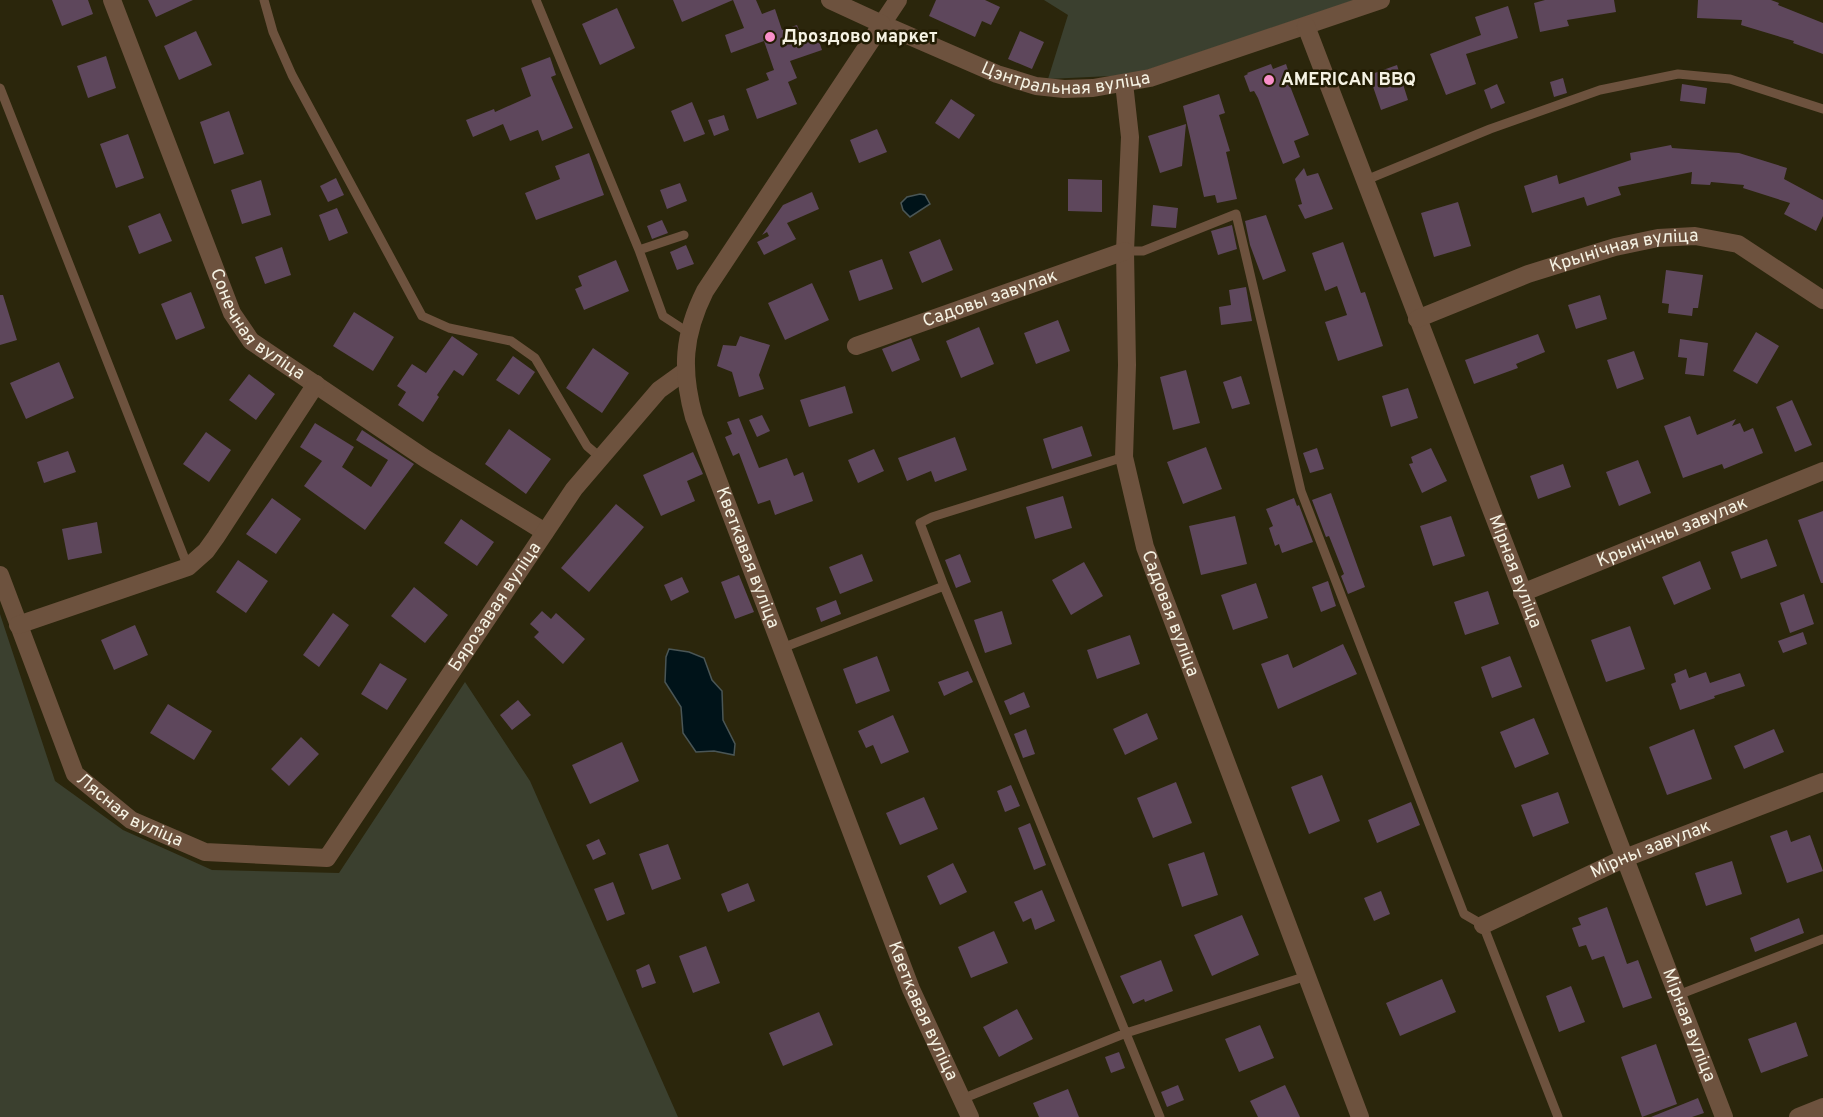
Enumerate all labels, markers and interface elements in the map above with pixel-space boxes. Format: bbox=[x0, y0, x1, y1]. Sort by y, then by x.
place label: Дроздово маркет bbox=[782, 26, 938, 49]
marker: Дроздово маркет bbox=[763, 30, 777, 44]
street label: Цэнтральная вуліца bbox=[977, 57, 1152, 101]
place label: AMERICAN BBQ bbox=[1281, 69, 1416, 92]
marker: AMERICAN BBQ bbox=[1262, 73, 1276, 87]
street label: Крынічная вуліца bbox=[1547, 224, 1699, 278]
street label: Садовы завулак bbox=[919, 264, 1060, 333]
street label: Сонечная вуліца bbox=[205, 265, 309, 386]
street label: Кветкавая вуліца bbox=[710, 484, 785, 632]
street label: Крынічны завулак bbox=[1593, 491, 1751, 573]
street label: Мірная вуліца bbox=[1483, 511, 1547, 631]
street label: Бярозавая вуліца bbox=[443, 538, 547, 676]
street label: Садовая вуліца bbox=[1136, 547, 1204, 680]
street label: Лясная вуліца bbox=[71, 768, 186, 853]
street label: Мірны завулак bbox=[1587, 815, 1714, 884]
street label: Кветкавая вуліца bbox=[882, 938, 963, 1084]
street label: Мірная вуліца bbox=[1657, 965, 1721, 1085]

